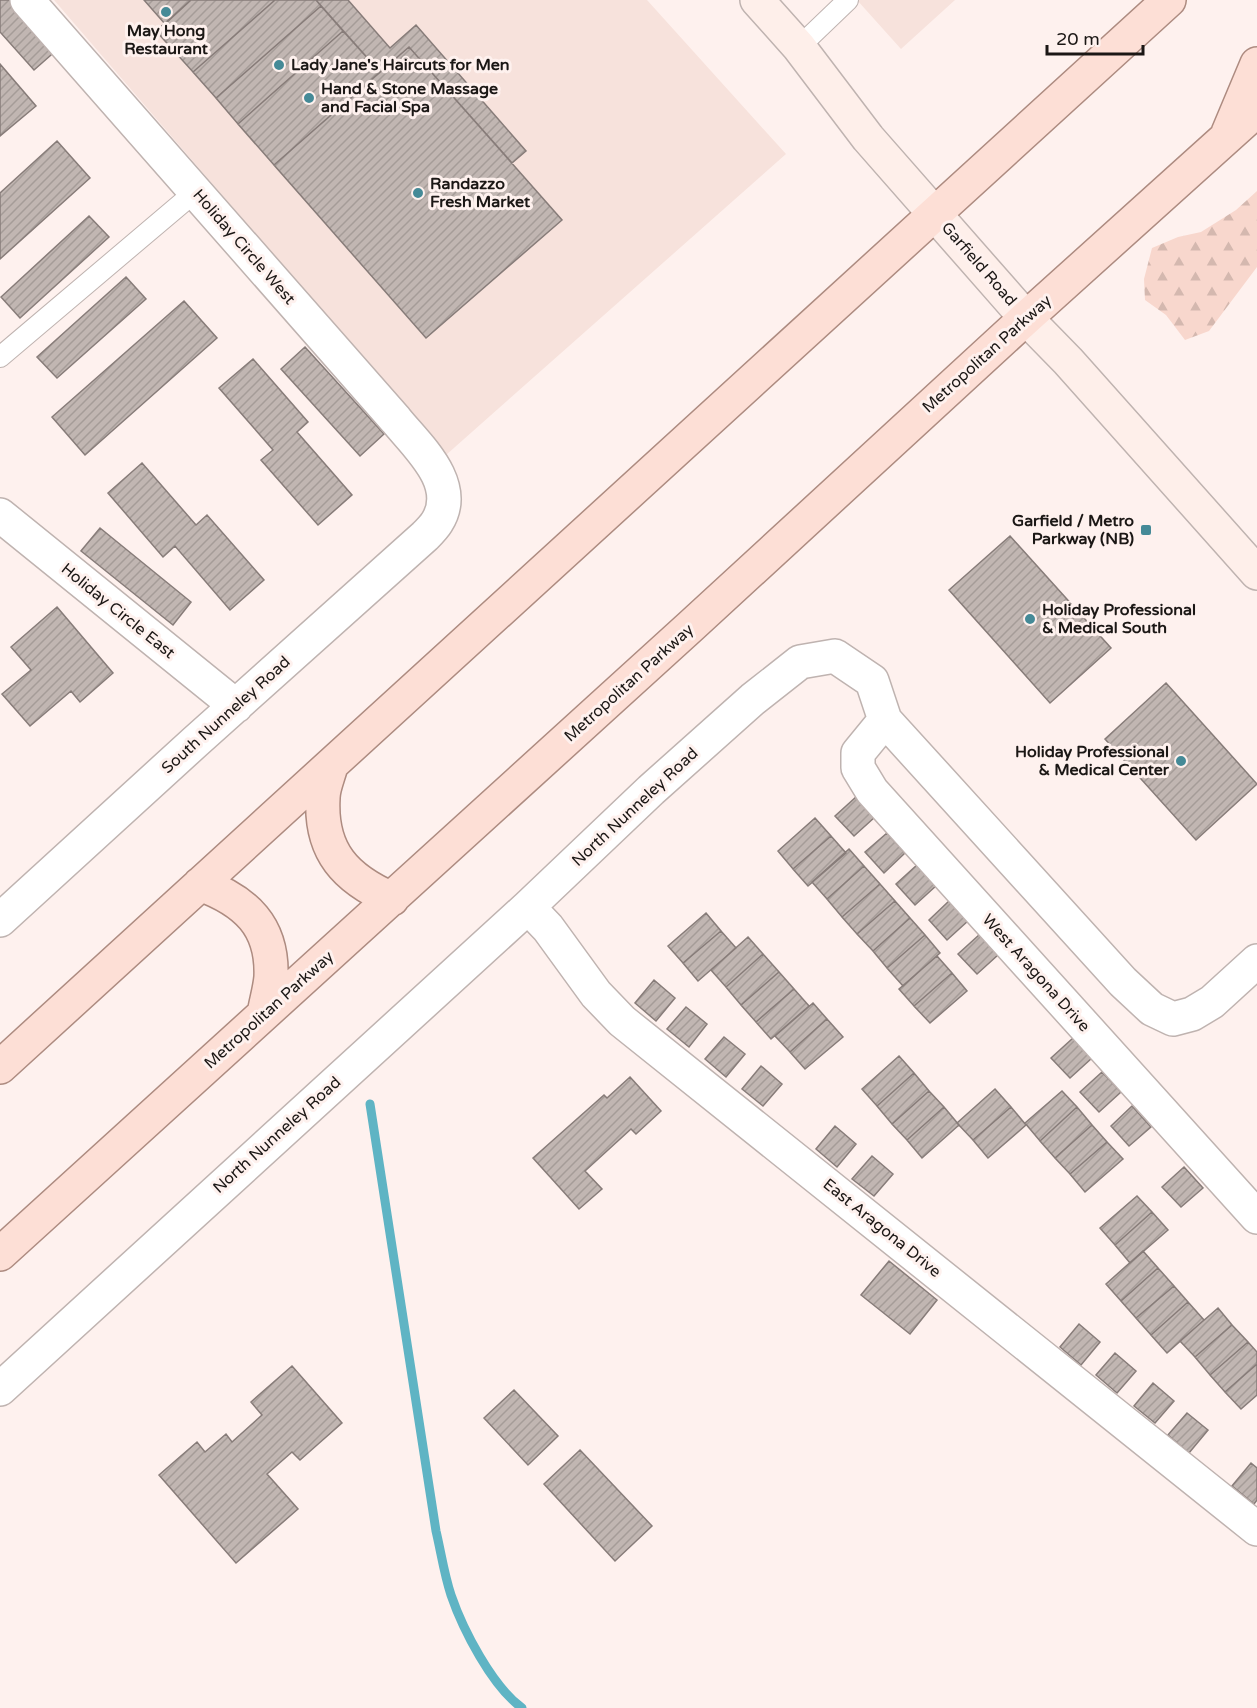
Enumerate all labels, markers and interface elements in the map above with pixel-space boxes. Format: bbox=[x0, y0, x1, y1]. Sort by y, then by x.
marker: May Hong Restaurant bbox=[159, 5, 173, 19]
scale bar bbox=[1047, 18, 1143, 56]
place label: May Hong Restaurant bbox=[124, 21, 209, 59]
text: 20 m bbox=[1056, 28, 1100, 50]
place label: Lady Jane's Haircuts for Men bbox=[291, 55, 510, 75]
marker: Lady Jane's Haircuts for Men bbox=[272, 58, 286, 72]
place label: Hand & Stone Massage and Facial Spa bbox=[321, 79, 498, 117]
marker: Hand & Stone Massage and Facial Spa bbox=[302, 91, 316, 105]
place label: Randazzo Fresh Market bbox=[430, 174, 531, 212]
street label: Holiday Circle West bbox=[188, 185, 300, 309]
marker: Randazzo Fresh Market bbox=[411, 186, 425, 200]
street label: Garfield Road bbox=[937, 218, 1021, 310]
street label: Metropolitan Parkway bbox=[918, 290, 1056, 417]
place label: Garfield / Metro Parkway (NB) bbox=[1012, 511, 1134, 549]
marker: Garfield / Metro Parkway (NB) bbox=[1139, 523, 1153, 537]
street label: Holiday Circle East bbox=[57, 559, 179, 663]
place label: Holiday Professional & Medical South bbox=[1042, 600, 1196, 638]
marker: Holiday Professional & Medical South bbox=[1023, 612, 1037, 626]
street label: Metropolitan Parkway bbox=[560, 619, 698, 746]
street label: South Nunneley Road bbox=[158, 652, 294, 778]
place label: Holiday Professional & Medical Center bbox=[1015, 742, 1170, 780]
street label: North Nunneley Road bbox=[568, 743, 702, 871]
marker: Holiday Professional & Medical Center bbox=[1174, 754, 1188, 768]
street label: West Aragona Drive bbox=[978, 910, 1094, 1036]
street label: Metropolitan Parkway bbox=[200, 946, 338, 1073]
street label: North Nunneley Road bbox=[209, 1072, 345, 1198]
street label: East Aragona Drive bbox=[819, 1174, 945, 1282]

